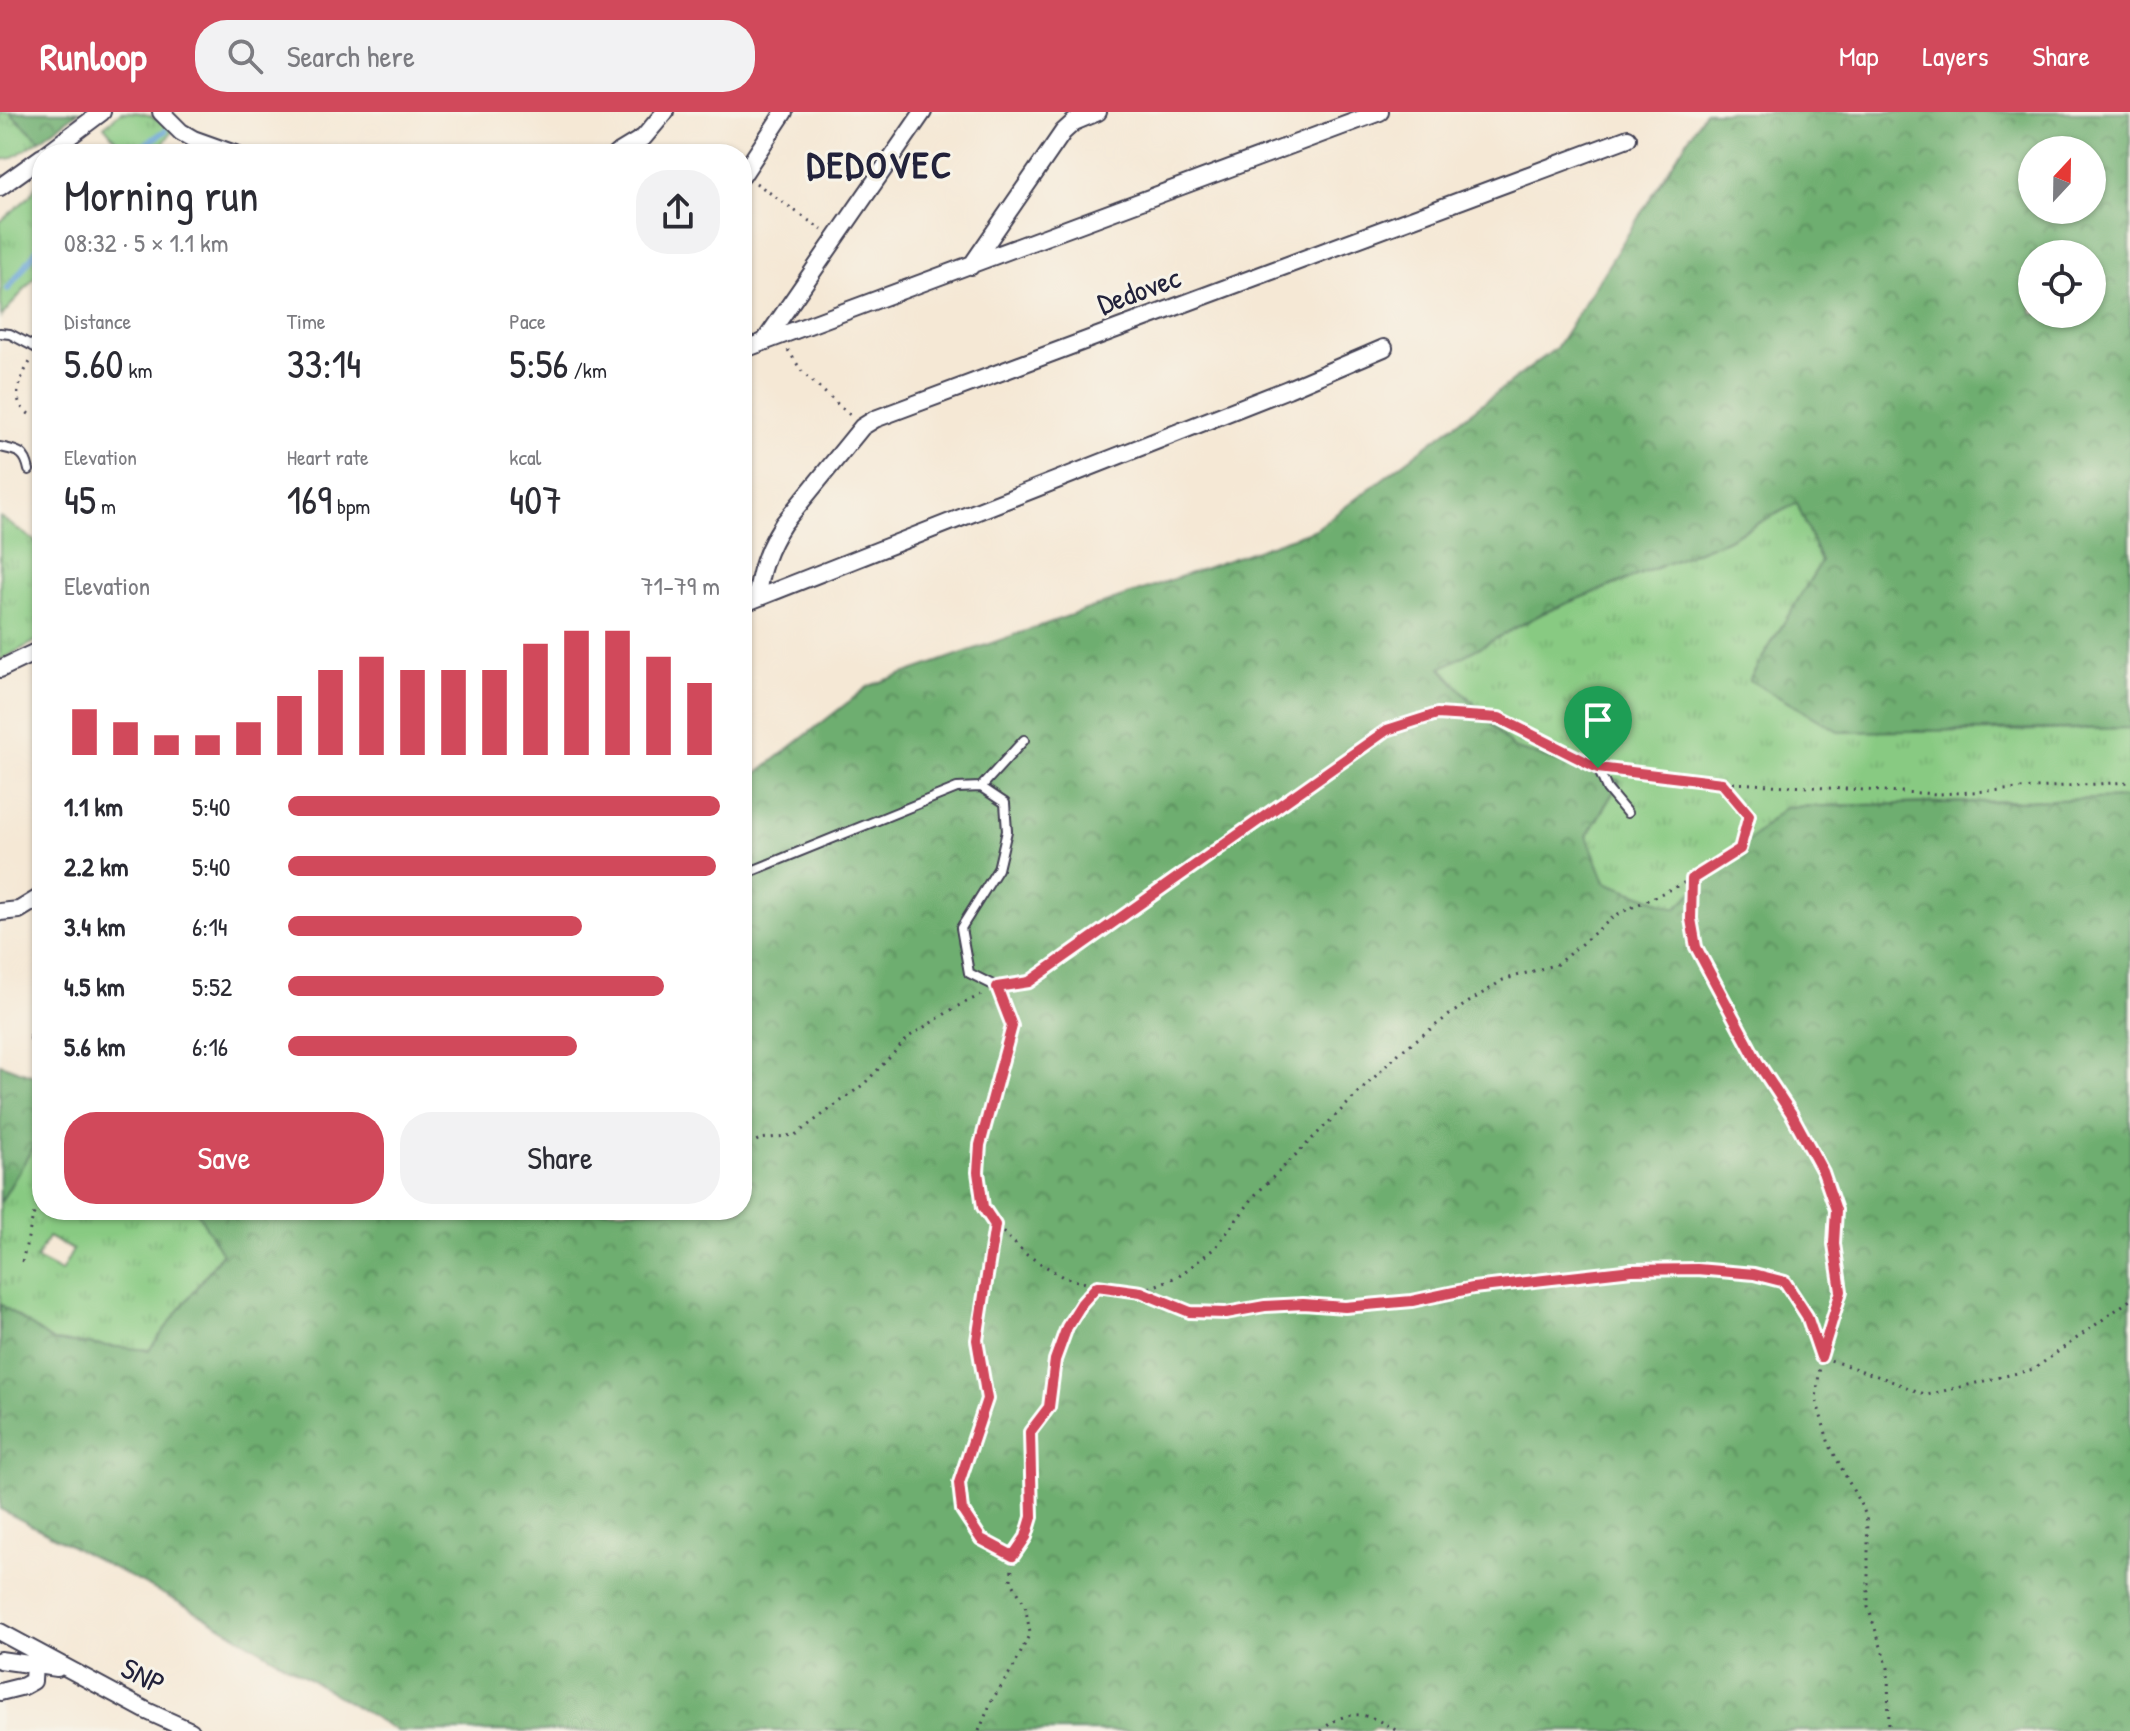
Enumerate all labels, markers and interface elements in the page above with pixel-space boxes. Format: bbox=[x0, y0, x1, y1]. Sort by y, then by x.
search box bbox=[195, 20, 755, 92]
text: Runloop bbox=[40, 30, 147, 82]
icon: search bbox=[223, 34, 267, 78]
text: Search here bbox=[287, 36, 415, 76]
text: Map bbox=[1839, 37, 1879, 75]
text: Layers bbox=[1923, 37, 1988, 75]
text: Share bbox=[2032, 37, 2090, 75]
north arrow bbox=[2018, 136, 2106, 224]
map controls bbox=[2018, 136, 2106, 328]
district label: DEDOVEC bbox=[806, 138, 954, 190]
text: Morning run bbox=[64, 165, 259, 225]
button: share bbox=[636, 170, 720, 254]
text: 08:32 · 5 × 1.1 km bbox=[64, 225, 229, 260]
button: locate bbox=[2018, 240, 2106, 328]
street label: Dedovec bbox=[1092, 257, 1186, 323]
text: Distance bbox=[64, 306, 131, 336]
text: Time bbox=[287, 306, 326, 336]
text: Pace bbox=[509, 306, 546, 336]
text: 5.60 bbox=[64, 336, 123, 390]
text: 33:14 bbox=[287, 336, 361, 390]
text: 5:56 bbox=[509, 336, 568, 390]
text: km bbox=[123, 355, 153, 385]
text: /km bbox=[568, 355, 607, 385]
text: Elevation bbox=[64, 442, 137, 472]
text: Heart rate bbox=[287, 442, 369, 472]
text: kcal bbox=[509, 442, 541, 472]
text: 45 bbox=[64, 472, 96, 526]
text: 169 bbox=[287, 472, 332, 526]
text: 407 bbox=[509, 472, 562, 526]
text: m bbox=[96, 491, 116, 521]
text: bpm bbox=[332, 491, 370, 521]
text: Elevation bbox=[64, 568, 150, 603]
text: 71–79 m bbox=[641, 568, 720, 603]
pin bbox=[1564, 686, 1632, 768]
icon: arrive bbox=[1576, 698, 1620, 742]
text: 1.1 km bbox=[64, 789, 123, 824]
text: 5:40 bbox=[192, 789, 230, 824]
text: 2.2 km bbox=[64, 849, 128, 884]
text: 5:40 bbox=[192, 849, 230, 884]
text: 3.4 km bbox=[64, 909, 125, 944]
text: 6:14 bbox=[192, 909, 228, 944]
text: 4.5 km bbox=[64, 969, 125, 1004]
text: 5:52 bbox=[192, 969, 232, 1004]
text: 5.6 km bbox=[64, 1029, 125, 1064]
text: 6:16 bbox=[192, 1029, 228, 1064]
button: Save bbox=[64, 1112, 384, 1204]
button: Share bbox=[400, 1112, 720, 1204]
street label: SNP bbox=[115, 1647, 172, 1703]

